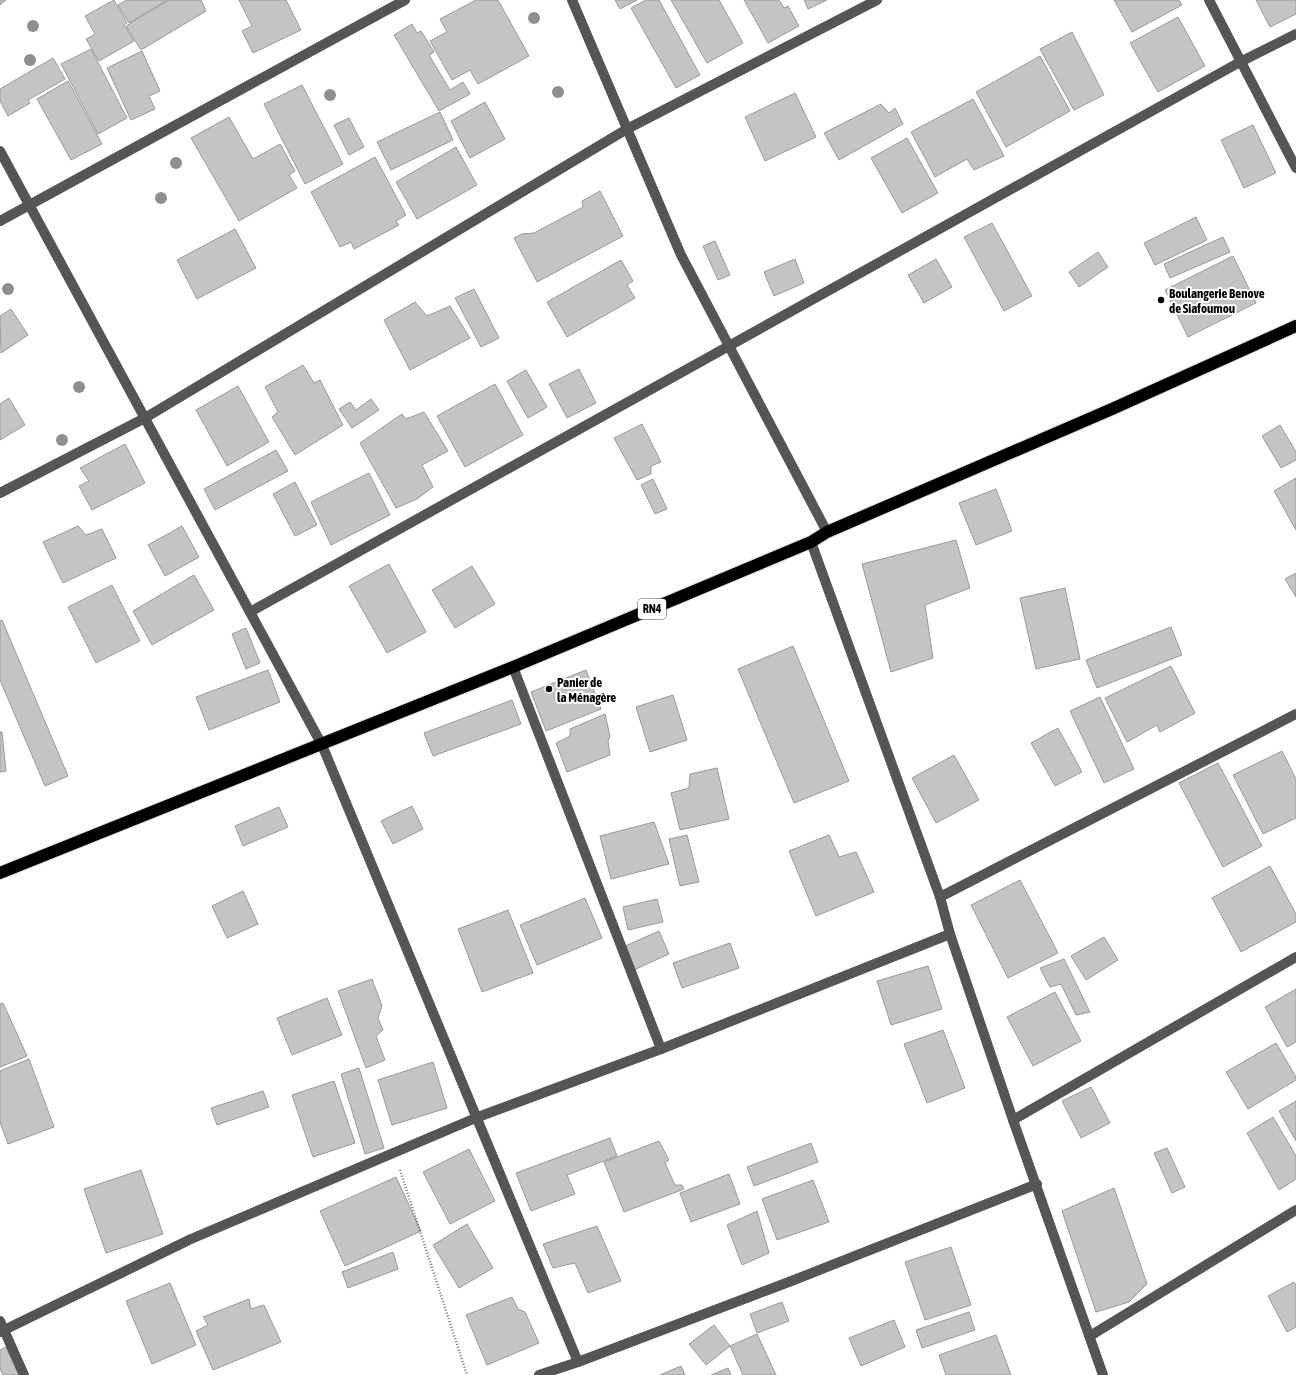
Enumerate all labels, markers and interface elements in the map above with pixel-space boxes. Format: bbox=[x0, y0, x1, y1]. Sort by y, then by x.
place label: Boulangerie Benove de Siafoumou bbox=[1169, 286, 1265, 316]
marker: Boulangerie Benove de Siafoumou bbox=[1156, 295, 1166, 305]
road number: RN4 bbox=[638, 599, 666, 619]
place label: Panier de la Ménagère bbox=[557, 675, 616, 705]
marker: Panier de la Ménagère bbox=[544, 684, 554, 694]

